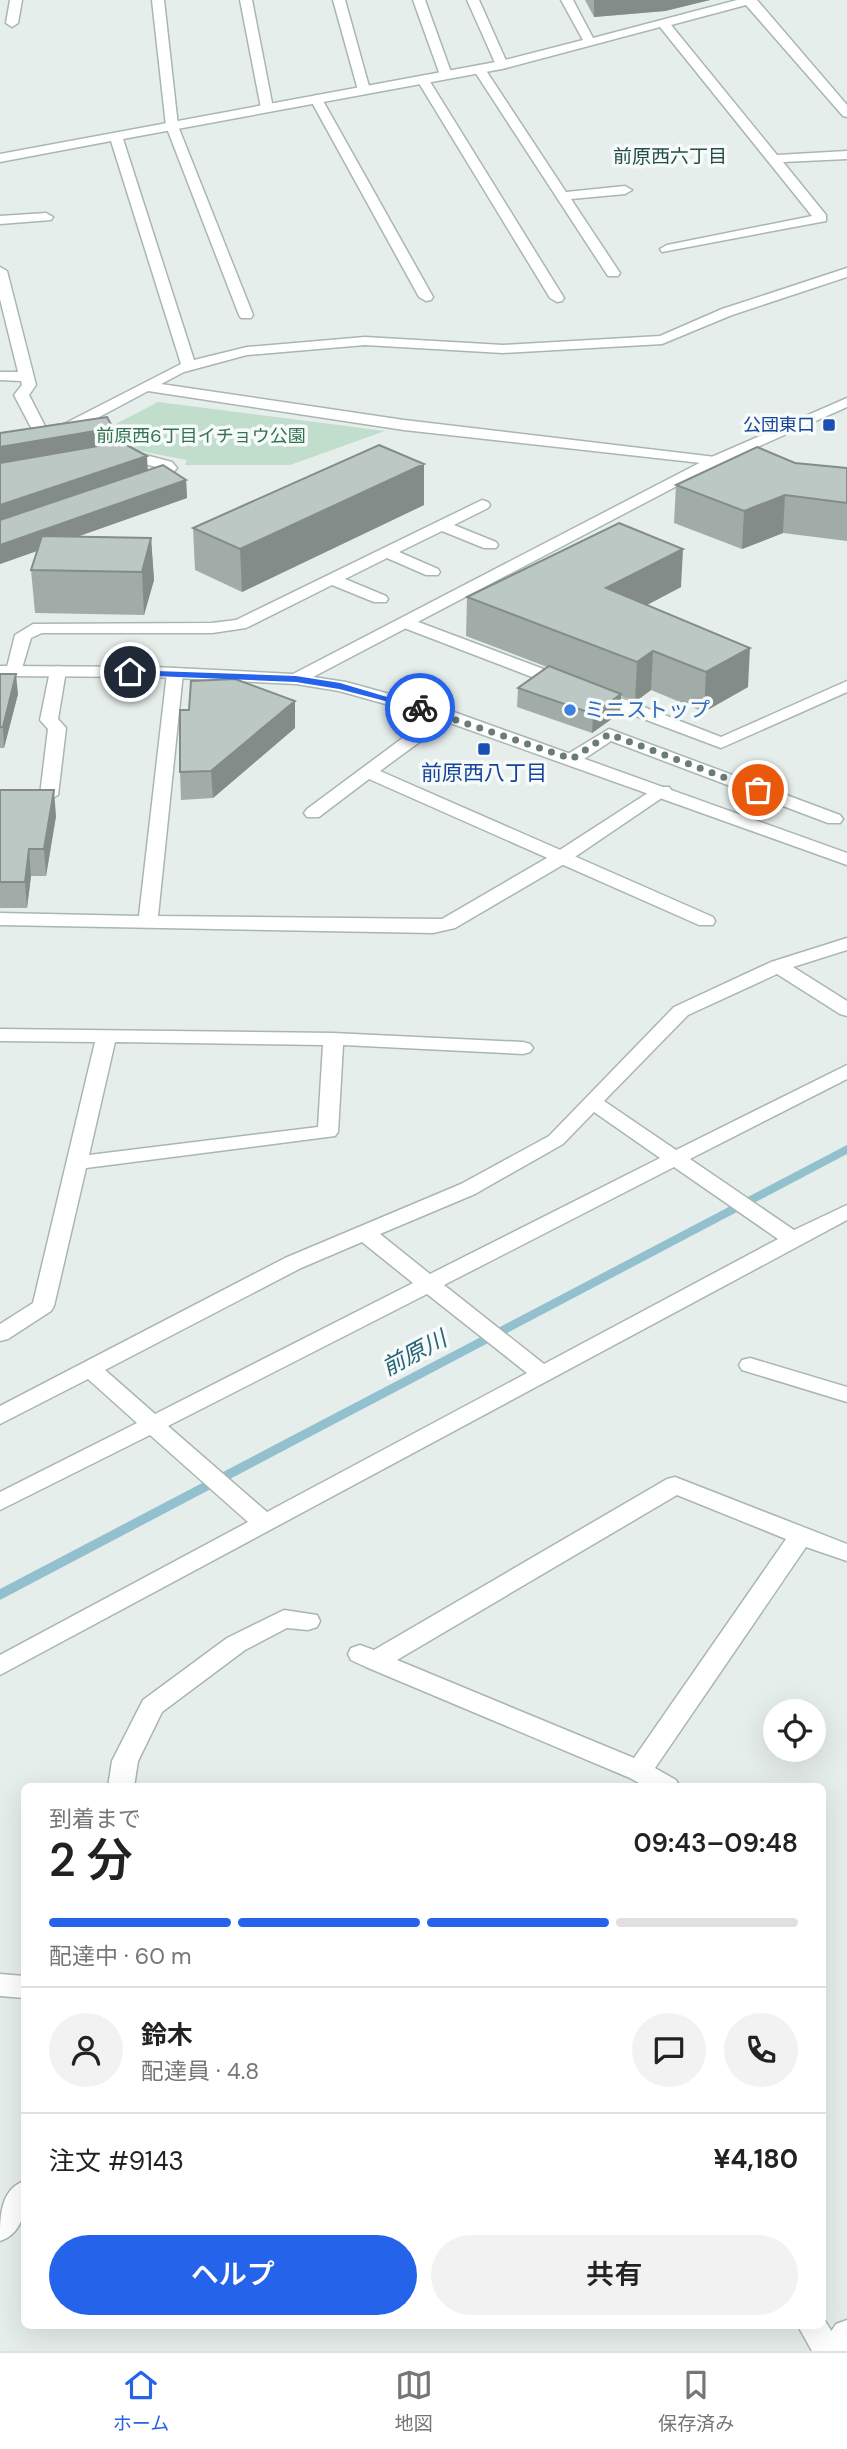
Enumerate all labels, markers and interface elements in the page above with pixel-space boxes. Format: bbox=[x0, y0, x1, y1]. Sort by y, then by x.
district label: 前原西六丁目 bbox=[613, 144, 727, 169]
place label: 公団東口 bbox=[743, 413, 815, 437]
marker: 公団東口 bbox=[821, 417, 837, 433]
park label: 前原西6丁目イチョウ公園 bbox=[96, 424, 306, 448]
pin bbox=[100, 642, 160, 702]
icon: home bbox=[111, 653, 149, 691]
courier bbox=[385, 673, 455, 743]
icon: bike bbox=[401, 689, 439, 727]
place label: ミニストップ bbox=[584, 696, 710, 724]
marker: ミニストップ bbox=[562, 702, 578, 718]
marker: 前原西八丁目 bbox=[476, 741, 492, 757]
place label: 前原西八丁目 bbox=[421, 759, 547, 787]
pin bbox=[728, 760, 788, 820]
icon: bag bbox=[739, 771, 777, 809]
water label: 前原川 bbox=[376, 1322, 454, 1382]
map controls bbox=[763, 1699, 826, 1762]
button: locate bbox=[763, 1699, 826, 1762]
text: 到着まで bbox=[49, 1804, 141, 1834]
text: 09:43–09:48 bbox=[633, 1826, 798, 1860]
text: 2 分 bbox=[49, 1830, 133, 1890]
text: 配達中 · 60 m bbox=[49, 1941, 192, 1971]
button: person bbox=[49, 2013, 123, 2087]
button: chat bbox=[632, 2013, 706, 2087]
button: phone bbox=[724, 2013, 798, 2087]
text: 鈴木 bbox=[141, 2018, 193, 2052]
text: 配達員 · 4.8 bbox=[141, 2056, 259, 2086]
text: ¥4,180 bbox=[714, 2142, 798, 2176]
text: 注文 #9143 bbox=[49, 2144, 184, 2178]
button: ヘルプ bbox=[49, 2235, 417, 2315]
button: 共有 bbox=[431, 2235, 798, 2315]
tab: ホーム bbox=[113, 2366, 169, 2436]
tab: 地図 bbox=[395, 2366, 433, 2436]
tab: 保存済み bbox=[658, 2366, 734, 2436]

